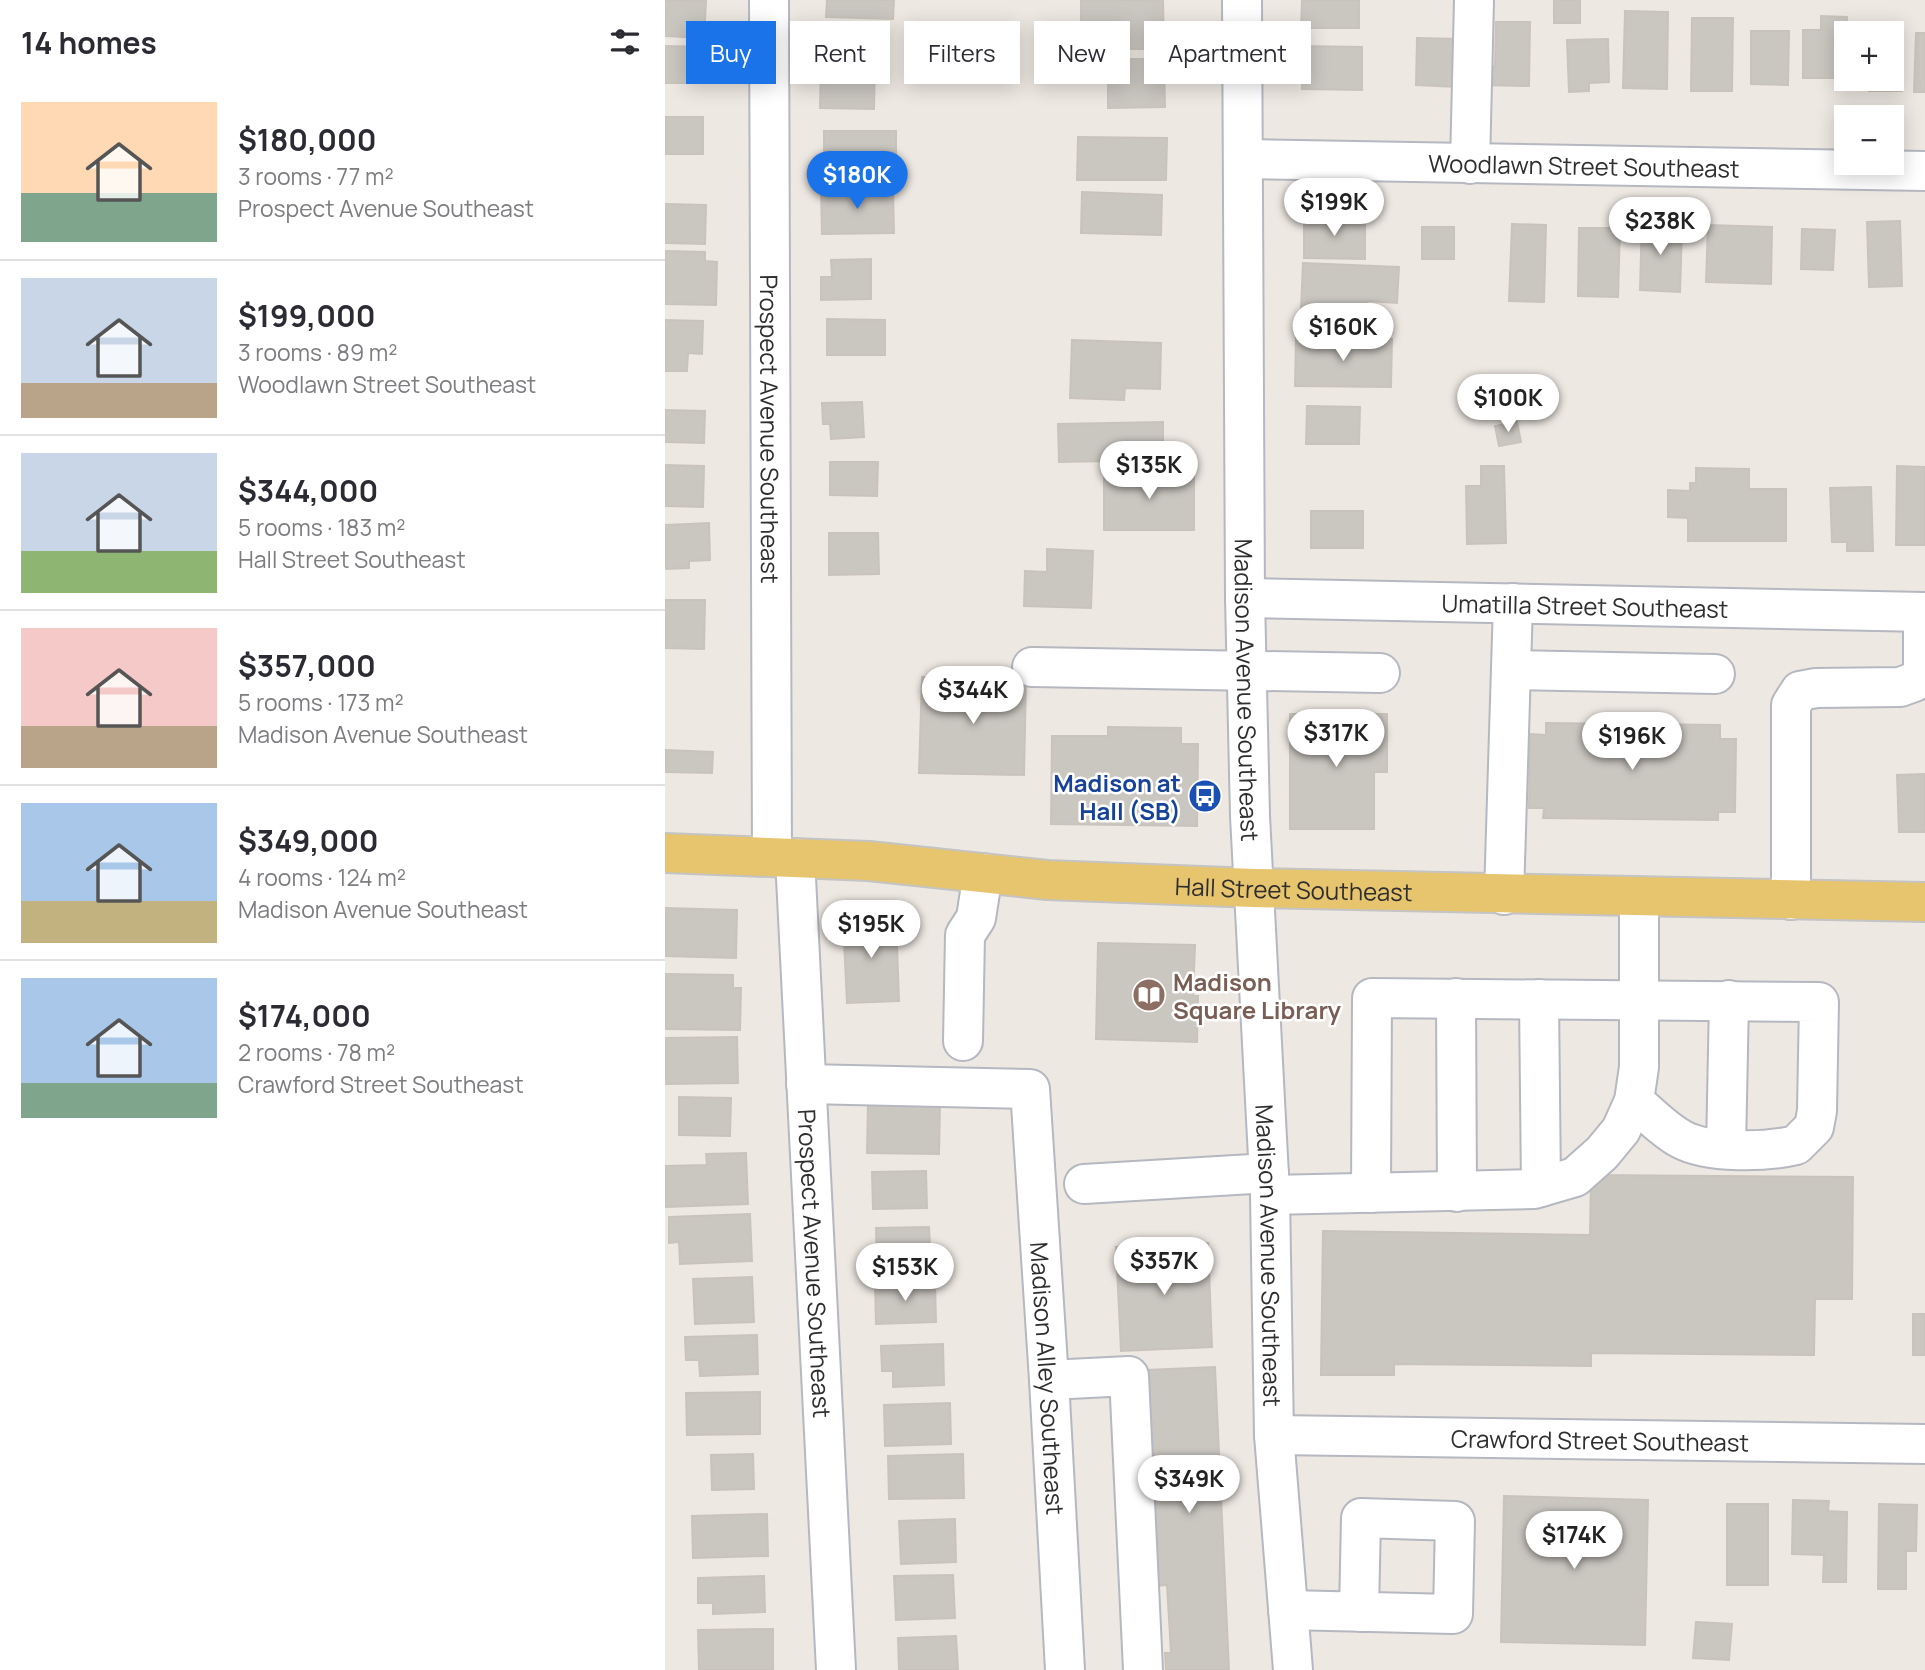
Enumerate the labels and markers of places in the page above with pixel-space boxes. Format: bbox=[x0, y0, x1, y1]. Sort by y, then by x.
pin: $180K bbox=[808, 152, 906, 211]
pin: $199K bbox=[1285, 178, 1383, 238]
pin: $238K bbox=[1611, 198, 1709, 257]
pin: $160K bbox=[1294, 304, 1392, 363]
pin: $100K bbox=[1459, 374, 1557, 434]
pin: $135K bbox=[1100, 442, 1198, 501]
pin: $344K bbox=[924, 666, 1022, 726]
pin: $317K bbox=[1287, 710, 1385, 769]
pin: $196K bbox=[1583, 712, 1681, 772]
place label: Madison at Hall (SB) bbox=[1053, 766, 1181, 827]
bus stop icon: Madison at Hall (SB) bbox=[1186, 777, 1224, 815]
pin: $195K bbox=[822, 900, 920, 960]
place label: Madison Square Library bbox=[1173, 965, 1342, 1026]
library icon: Madison Square Library bbox=[1130, 976, 1168, 1014]
pin: $357K bbox=[1115, 1238, 1213, 1297]
pin: $153K bbox=[856, 1244, 954, 1303]
pin: $349K bbox=[1140, 1456, 1238, 1515]
pin: $174K bbox=[1525, 1512, 1623, 1571]

